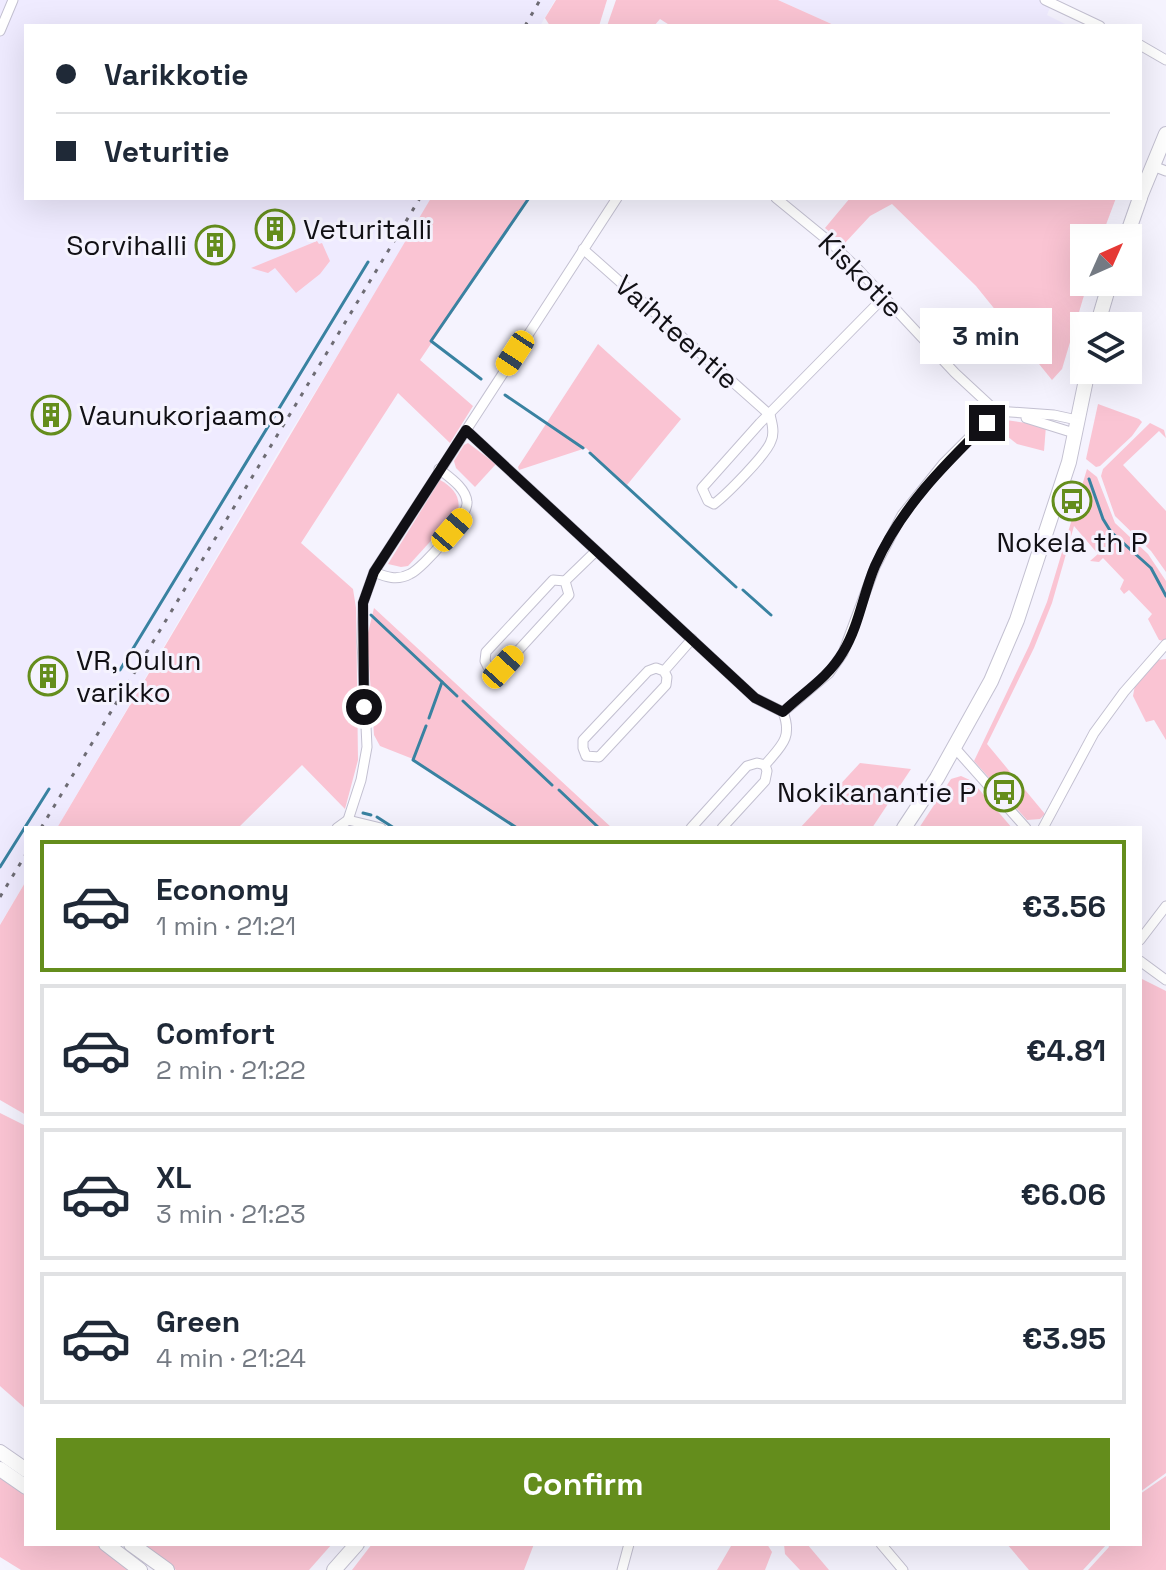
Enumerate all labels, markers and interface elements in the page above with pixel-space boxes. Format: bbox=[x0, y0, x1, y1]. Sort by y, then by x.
text: Varikkotie bbox=[104, 55, 249, 94]
text: Veturitie bbox=[104, 132, 229, 171]
building icon: Veturitalli bbox=[254, 208, 296, 250]
place label: Veturitalli bbox=[303, 211, 432, 247]
building icon: Sorvihalli bbox=[194, 224, 236, 266]
north arrow bbox=[1070, 224, 1142, 296]
map controls bbox=[1070, 224, 1142, 384]
street label: Kiskotie bbox=[811, 225, 911, 325]
place label: Sorvihalli bbox=[66, 227, 187, 263]
street label: Vaihteentie bbox=[607, 267, 747, 397]
callout: 3 min bbox=[921, 307, 1053, 363]
button: layers bbox=[1070, 312, 1142, 384]
text: 3 min bbox=[952, 319, 1020, 353]
car bbox=[492, 326, 538, 380]
building icon: Vaunukorjaamo bbox=[30, 394, 72, 436]
place label: Vaunukorjaamo bbox=[79, 397, 285, 433]
route end bbox=[969, 405, 1005, 441]
bus stop icon: Nokela th P bbox=[1051, 480, 1093, 522]
car bbox=[427, 504, 477, 556]
place label: Nokela th P bbox=[996, 524, 1148, 560]
car bbox=[478, 641, 528, 693]
place label: VR, Oulun varikko bbox=[76, 642, 201, 710]
building icon: VR, Oulun varikko bbox=[27, 655, 69, 697]
route start bbox=[346, 689, 382, 725]
bus stop icon: Nokikanantie P bbox=[983, 771, 1025, 813]
place label: Nokikanantie P bbox=[777, 774, 976, 810]
icon: car bbox=[60, 870, 132, 942]
text: Economy bbox=[156, 870, 289, 909]
text: €3.56 bbox=[1022, 887, 1106, 926]
text: 1 min · 21:21 bbox=[156, 909, 296, 943]
icon: car bbox=[60, 1014, 132, 1086]
text: Comfort bbox=[156, 1014, 275, 1053]
text: €4.81 bbox=[1026, 1031, 1106, 1070]
text: 2 min · 21:22 bbox=[156, 1053, 306, 1087]
icon: car bbox=[60, 1158, 132, 1230]
text: XL bbox=[156, 1158, 192, 1197]
text: €6.06 bbox=[1021, 1175, 1106, 1214]
text: 3 min · 21:23 bbox=[156, 1197, 306, 1231]
icon: car bbox=[60, 1302, 132, 1374]
text: Green bbox=[156, 1302, 240, 1341]
text: €3.95 bbox=[1022, 1319, 1106, 1358]
text: 4 min · 21:24 bbox=[156, 1341, 306, 1375]
button: Confirm bbox=[56, 1438, 1110, 1530]

